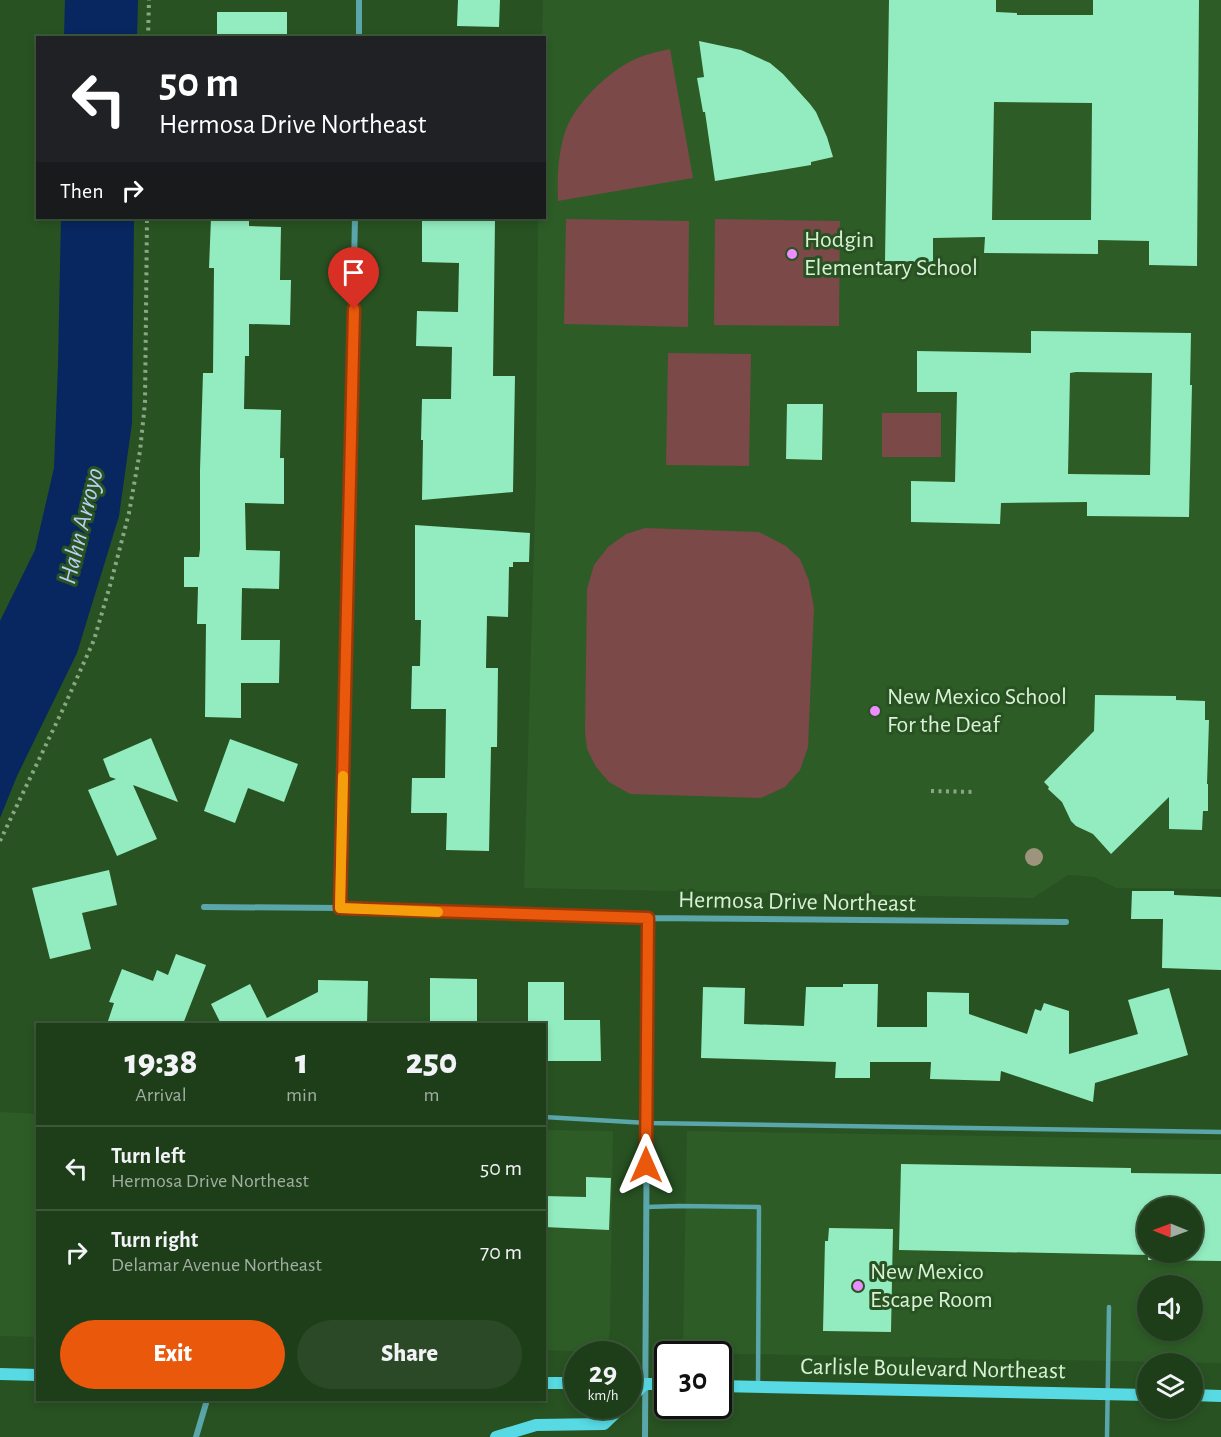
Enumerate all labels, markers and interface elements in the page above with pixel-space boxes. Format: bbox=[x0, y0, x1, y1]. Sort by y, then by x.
icon: left bbox=[60, 60, 138, 138]
text: 50 m bbox=[159, 62, 239, 104]
text: Hermosa Drive Northeast bbox=[159, 111, 426, 138]
icon: right bbox=[116, 174, 149, 207]
text: Then bbox=[60, 180, 104, 202]
place label: Hodgin Elementary School bbox=[804, 228, 978, 280]
pin bbox=[328, 247, 379, 309]
marker: Hodgin Elementary School bbox=[785, 247, 799, 261]
icon: arrive bbox=[337, 256, 370, 289]
water label: Hahn Arroyo bbox=[54, 465, 108, 587]
place label: New Mexico School For the Deaf bbox=[887, 685, 1067, 737]
marker: New Mexico School For the Deaf bbox=[868, 704, 882, 718]
street label: Hermosa Drive Northeast bbox=[678, 888, 916, 916]
text: 19:38 bbox=[125, 1044, 198, 1080]
text: 1 bbox=[295, 1044, 308, 1080]
text: 250 bbox=[406, 1044, 457, 1080]
text: Arrival bbox=[135, 1085, 187, 1105]
text: min bbox=[286, 1085, 317, 1105]
text: m bbox=[424, 1085, 440, 1105]
position arrow bbox=[614, 1133, 678, 1197]
text: Turn left bbox=[111, 1145, 185, 1167]
icon: left bbox=[60, 1152, 93, 1185]
text: 50 m bbox=[480, 1157, 522, 1179]
text: Hermosa Drive Northeast bbox=[111, 1171, 309, 1191]
north arrow bbox=[1137, 1197, 1203, 1263]
map controls bbox=[1137, 1197, 1203, 1419]
text: Turn right bbox=[111, 1229, 198, 1251]
icon: right bbox=[60, 1236, 93, 1269]
text: 70 m bbox=[480, 1241, 522, 1263]
text: Delamar Avenue Northeast bbox=[111, 1255, 322, 1275]
place label: New Mexico Escape Room bbox=[870, 1260, 993, 1312]
button: sound bbox=[1137, 1275, 1203, 1341]
marker: New Mexico Escape Room bbox=[851, 1279, 865, 1293]
button: Exit bbox=[60, 1320, 285, 1389]
button: Share bbox=[297, 1320, 522, 1389]
speed limit sign: 30 bbox=[654, 1341, 732, 1419]
button: layers bbox=[1137, 1353, 1203, 1419]
street label: Carlisle Boulevard Northeast bbox=[800, 1355, 1066, 1383]
text: 29 bbox=[589, 1358, 617, 1388]
text: km/h bbox=[588, 1388, 618, 1403]

